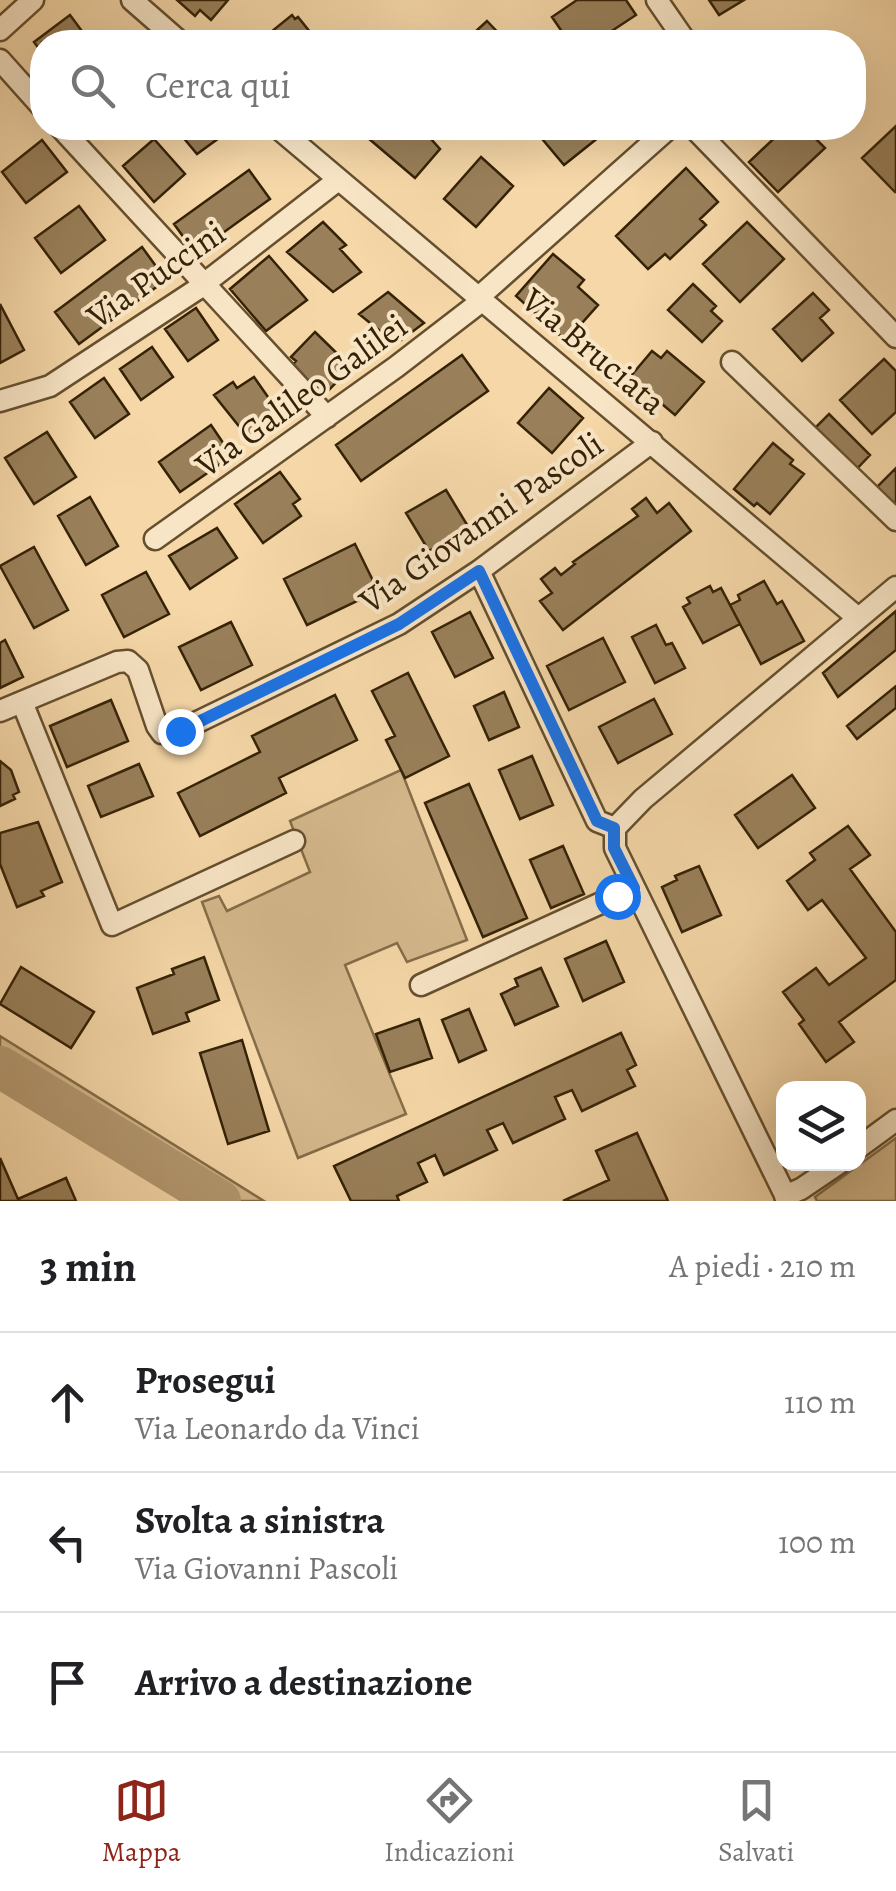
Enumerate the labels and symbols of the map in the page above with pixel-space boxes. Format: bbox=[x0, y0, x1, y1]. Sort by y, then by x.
street label: Via Puccini bbox=[76, 209, 235, 340]
street label: Via Bruciata bbox=[511, 276, 677, 426]
street label: Via Galileo Galilei bbox=[184, 302, 417, 489]
street label: Via Giovanni Pascoli bbox=[348, 420, 613, 625]
route end bbox=[158, 709, 204, 755]
route start bbox=[595, 874, 641, 920]

